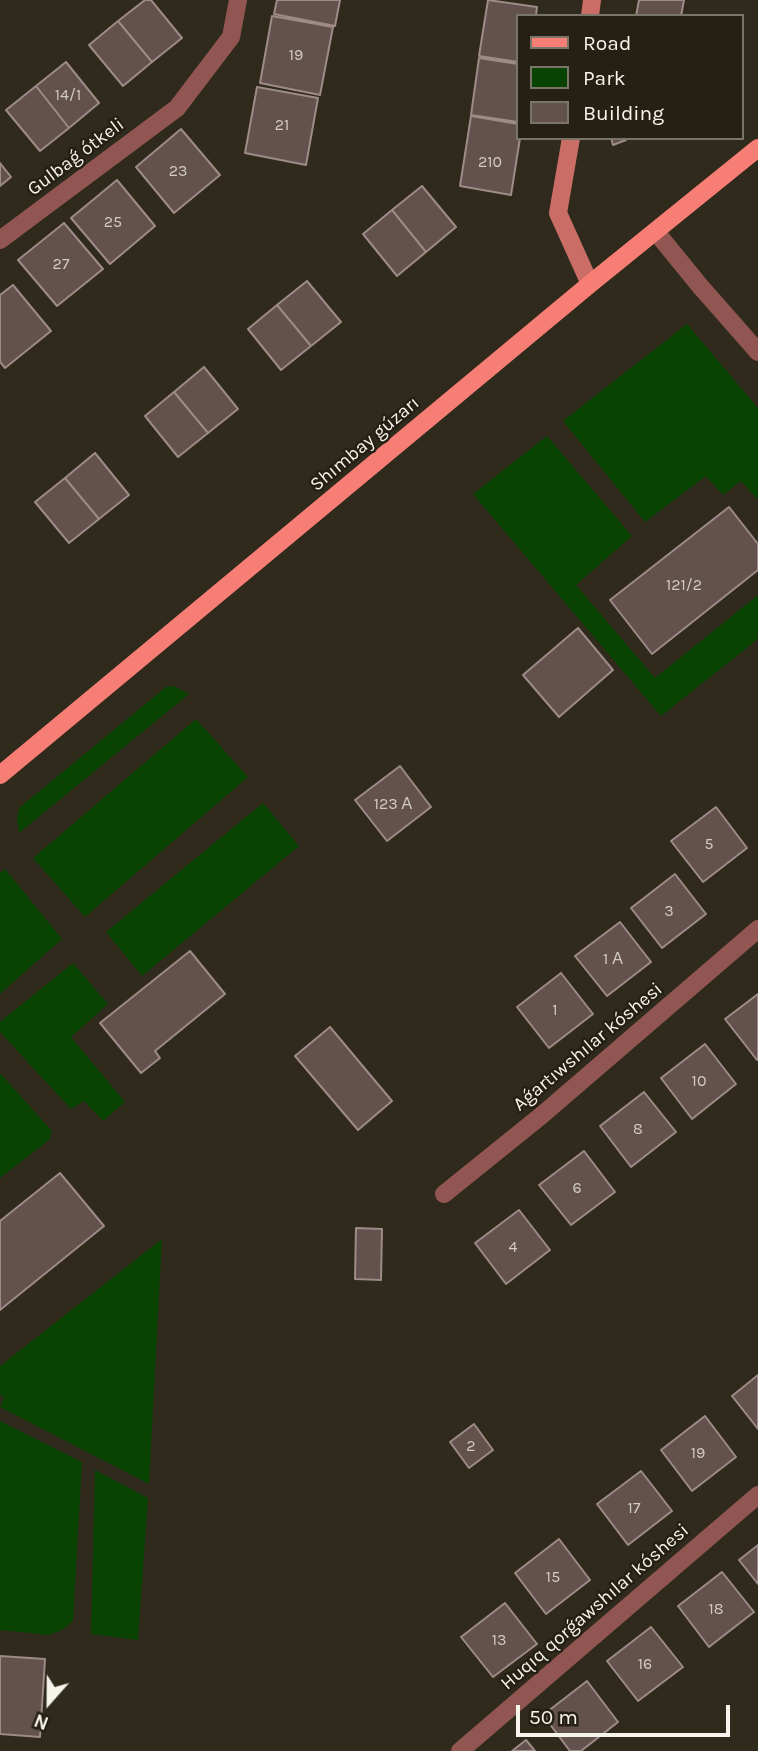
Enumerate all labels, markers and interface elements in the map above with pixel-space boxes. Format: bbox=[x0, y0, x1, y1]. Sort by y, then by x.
legend bbox=[516, 14, 744, 140]
text: Road bbox=[583, 31, 631, 55]
house number: 19 bbox=[289, 45, 303, 65]
text: Park bbox=[583, 66, 626, 90]
house number: 14/1 bbox=[55, 85, 81, 105]
text: Building bbox=[583, 101, 664, 125]
street label: Gulbaǵ ótkeli bbox=[23, 113, 129, 201]
house number: 21 bbox=[275, 115, 289, 135]
house number: 210 bbox=[478, 152, 502, 172]
house number: 23 bbox=[169, 161, 187, 181]
house number: 25 bbox=[104, 212, 122, 232]
house number: 27 bbox=[53, 254, 69, 274]
street label: Shımbay gúzarı bbox=[306, 392, 424, 496]
house number: 121/2 bbox=[666, 575, 702, 595]
house number: 123 А bbox=[374, 794, 412, 814]
house number: 5 bbox=[704, 834, 714, 854]
house number: 3 bbox=[664, 901, 674, 921]
house number: 1 А bbox=[603, 949, 623, 969]
street label: Aǵartıwshılar kóshesi bbox=[509, 978, 667, 1116]
house number: 1 bbox=[552, 1000, 558, 1020]
house number: 10 bbox=[692, 1071, 706, 1091]
house number: 8 bbox=[633, 1119, 643, 1139]
house number: 6 bbox=[572, 1178, 582, 1198]
house number: 4 bbox=[509, 1237, 517, 1257]
house number: 2 bbox=[466, 1436, 476, 1456]
house number: 19 bbox=[691, 1443, 705, 1463]
house number: 17 bbox=[628, 1498, 640, 1518]
street label: Huqıq qorǵawshılar kóshesi bbox=[496, 1519, 694, 1695]
house number: 15 bbox=[546, 1567, 560, 1587]
house number: 18 bbox=[708, 1599, 724, 1619]
house number: 13 bbox=[492, 1630, 506, 1650]
house number: 16 bbox=[638, 1654, 652, 1674]
north arrow bbox=[14, 1667, 84, 1737]
scale bar bbox=[520, 1692, 734, 1736]
text: 50 m bbox=[529, 1705, 578, 1729]
text: N bbox=[31, 1709, 52, 1734]

